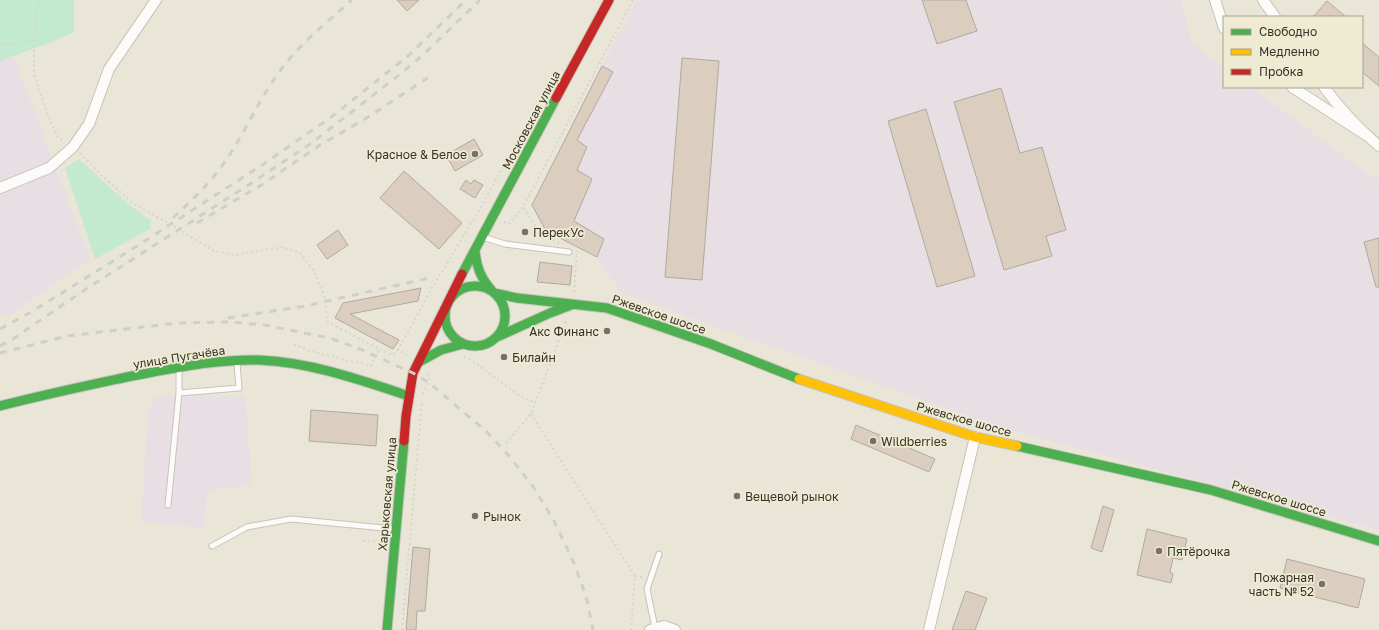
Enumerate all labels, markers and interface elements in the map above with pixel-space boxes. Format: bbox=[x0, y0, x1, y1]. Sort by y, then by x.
legend bbox=[1223, 16, 1363, 88]
text: Свободно bbox=[1259, 24, 1317, 39]
text: Медленно bbox=[1259, 44, 1319, 59]
text: Пробка bbox=[1259, 64, 1303, 79]
street label: Московская улица bbox=[499, 68, 563, 172]
place label: Красное & Белое bbox=[366, 147, 467, 162]
marker: Красное & Белое bbox=[470, 149, 480, 159]
place label: ПерекУс bbox=[533, 225, 585, 240]
marker: ПерекУс bbox=[520, 227, 530, 237]
street label: Ржевское шоссе bbox=[610, 291, 708, 337]
place label: Акс Финанс bbox=[529, 324, 599, 339]
marker: Акс Финанс bbox=[602, 326, 612, 336]
street label: улица Пугачёва bbox=[132, 342, 226, 372]
place label: Билайн bbox=[512, 350, 556, 365]
marker: Билайн bbox=[499, 352, 509, 362]
street label: Ржевское шоссе bbox=[915, 398, 1013, 440]
place label: Wildberries bbox=[881, 434, 947, 449]
marker: Wildberries bbox=[868, 436, 878, 446]
street label: Харьковская улица bbox=[375, 437, 399, 551]
street label: Ржевское шоссе bbox=[1230, 476, 1328, 520]
place label: Вещевой рынок bbox=[745, 489, 839, 504]
marker: Вещевой рынок bbox=[732, 491, 742, 501]
place label: Рынок bbox=[483, 509, 521, 524]
marker: Рынок bbox=[470, 511, 480, 521]
place label: Пятёрочка bbox=[1167, 544, 1230, 559]
marker: Пятёрочка bbox=[1154, 546, 1164, 556]
place label: Пожарная часть № 52 bbox=[1249, 570, 1314, 599]
marker: Пожарная часть № 52 bbox=[1317, 579, 1327, 589]

